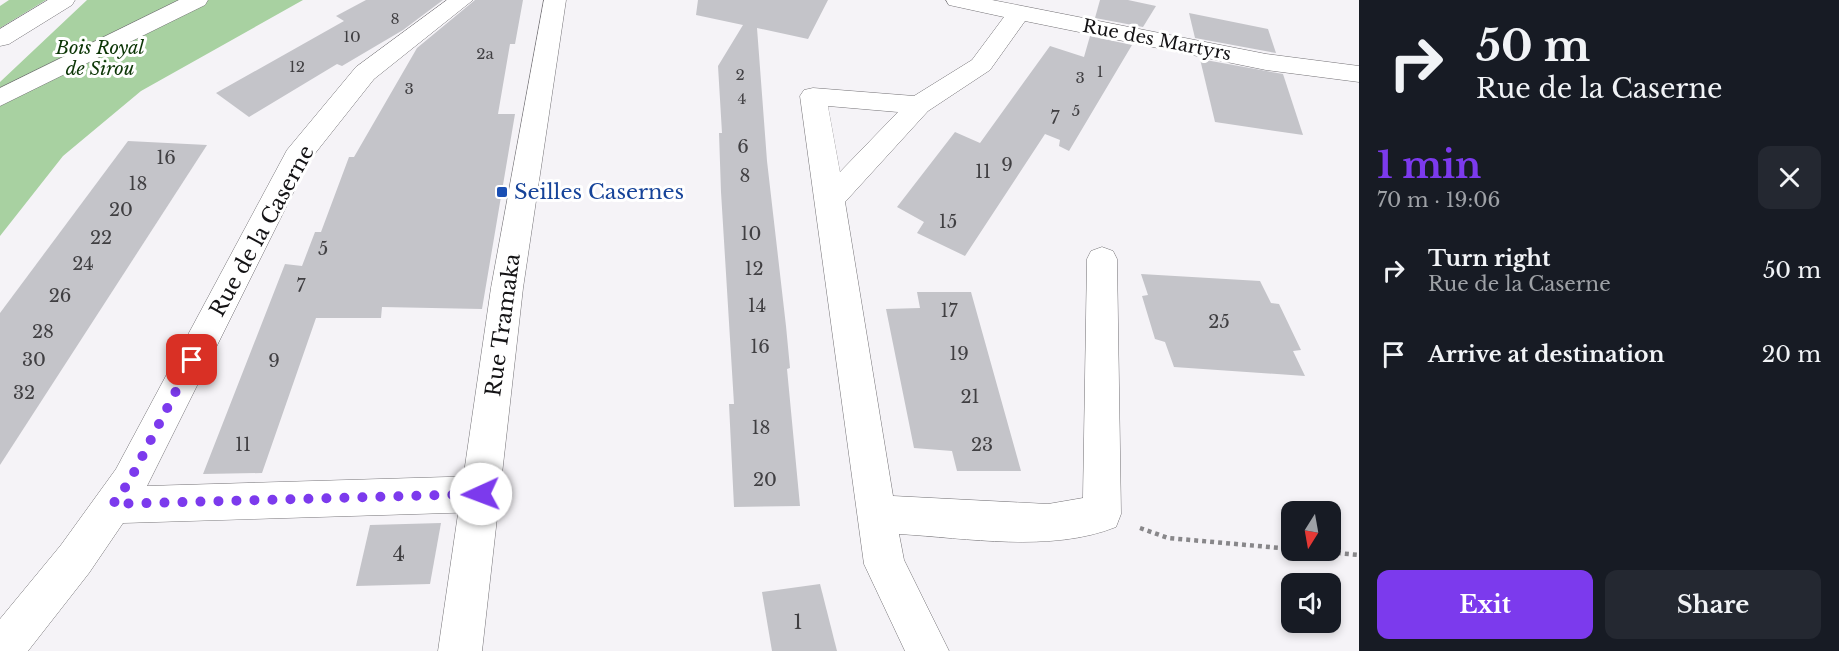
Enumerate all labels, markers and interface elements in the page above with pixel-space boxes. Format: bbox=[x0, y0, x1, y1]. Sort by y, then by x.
house number: 8 bbox=[390, 9, 400, 28]
street label: Rue des Martyrs bbox=[1081, 15, 1233, 65]
text: 50 m bbox=[1476, 20, 1590, 72]
icon: right bbox=[1377, 24, 1455, 102]
house number: 10 bbox=[343, 27, 361, 46]
park label: Bois Royal de Sirou bbox=[55, 37, 145, 80]
house number: 2a bbox=[476, 44, 494, 63]
house number: 12 bbox=[289, 57, 305, 76]
house number: 1 bbox=[1097, 62, 1103, 81]
house number: 2 bbox=[735, 65, 745, 84]
house number: 3 bbox=[1075, 68, 1085, 87]
text: Rue de la Caserne bbox=[1476, 72, 1723, 105]
house number: 3 bbox=[404, 79, 414, 98]
house number: 4 bbox=[738, 89, 746, 108]
house number: 5 bbox=[1072, 101, 1080, 120]
house number: 7 bbox=[1050, 107, 1060, 129]
house number: 6 bbox=[737, 136, 749, 158]
street label: Rue de la Caserne bbox=[204, 141, 320, 321]
text: 1 min bbox=[1377, 143, 1481, 188]
button: close bbox=[1758, 146, 1821, 209]
house number: 16 bbox=[156, 147, 176, 169]
house number: 9 bbox=[1001, 154, 1013, 176]
house number: 11 bbox=[975, 161, 991, 183]
house number: 8 bbox=[740, 165, 750, 187]
house number: 18 bbox=[129, 173, 147, 195]
place label: Seilles Casernes bbox=[514, 179, 684, 205]
marker: Seilles Casernes bbox=[495, 185, 509, 199]
text: 70 m · 19:06 bbox=[1377, 188, 1500, 212]
house number: 20 bbox=[109, 199, 133, 221]
house number: 15 bbox=[939, 211, 957, 233]
house number: 10 bbox=[741, 223, 761, 245]
house number: 22 bbox=[90, 227, 112, 249]
house number: 5 bbox=[318, 238, 328, 260]
text: Turn right bbox=[1428, 245, 1550, 272]
street label: Rue Tramaka bbox=[480, 252, 526, 398]
house number: 24 bbox=[72, 253, 94, 275]
icon: right bbox=[1377, 254, 1410, 287]
text: 50 m bbox=[1763, 257, 1821, 284]
house number: 12 bbox=[744, 258, 764, 280]
text: Rue de la Caserne bbox=[1428, 272, 1611, 296]
house number: 7 bbox=[296, 275, 306, 297]
house number: 26 bbox=[49, 285, 71, 307]
house number: 14 bbox=[748, 295, 766, 317]
house number: 17 bbox=[940, 300, 958, 322]
house number: 25 bbox=[1208, 311, 1230, 333]
house number: 28 bbox=[32, 321, 54, 343]
pin bbox=[166, 334, 217, 385]
house number: 16 bbox=[750, 336, 770, 358]
icon: arrive bbox=[1377, 338, 1410, 371]
text: Arrive at destination bbox=[1428, 341, 1665, 368]
text: 20 m bbox=[1762, 341, 1821, 368]
icon: arrive bbox=[175, 343, 208, 376]
house number: 19 bbox=[949, 343, 969, 365]
house number: 30 bbox=[22, 349, 46, 371]
house number: 9 bbox=[268, 350, 280, 372]
house number: 32 bbox=[13, 382, 35, 404]
house number: 21 bbox=[960, 386, 980, 408]
house number: 18 bbox=[752, 417, 770, 439]
house number: 11 bbox=[235, 434, 251, 456]
house number: 23 bbox=[971, 434, 993, 456]
position arrow bbox=[449, 462, 513, 526]
house number: 20 bbox=[753, 469, 777, 491]
north arrow bbox=[1281, 501, 1341, 561]
map controls bbox=[1281, 501, 1341, 633]
house number: 4 bbox=[393, 541, 405, 567]
button: Exit bbox=[1377, 570, 1593, 639]
button: Share bbox=[1605, 570, 1821, 639]
button: sound bbox=[1281, 573, 1341, 633]
house number: 1 bbox=[793, 609, 803, 635]

